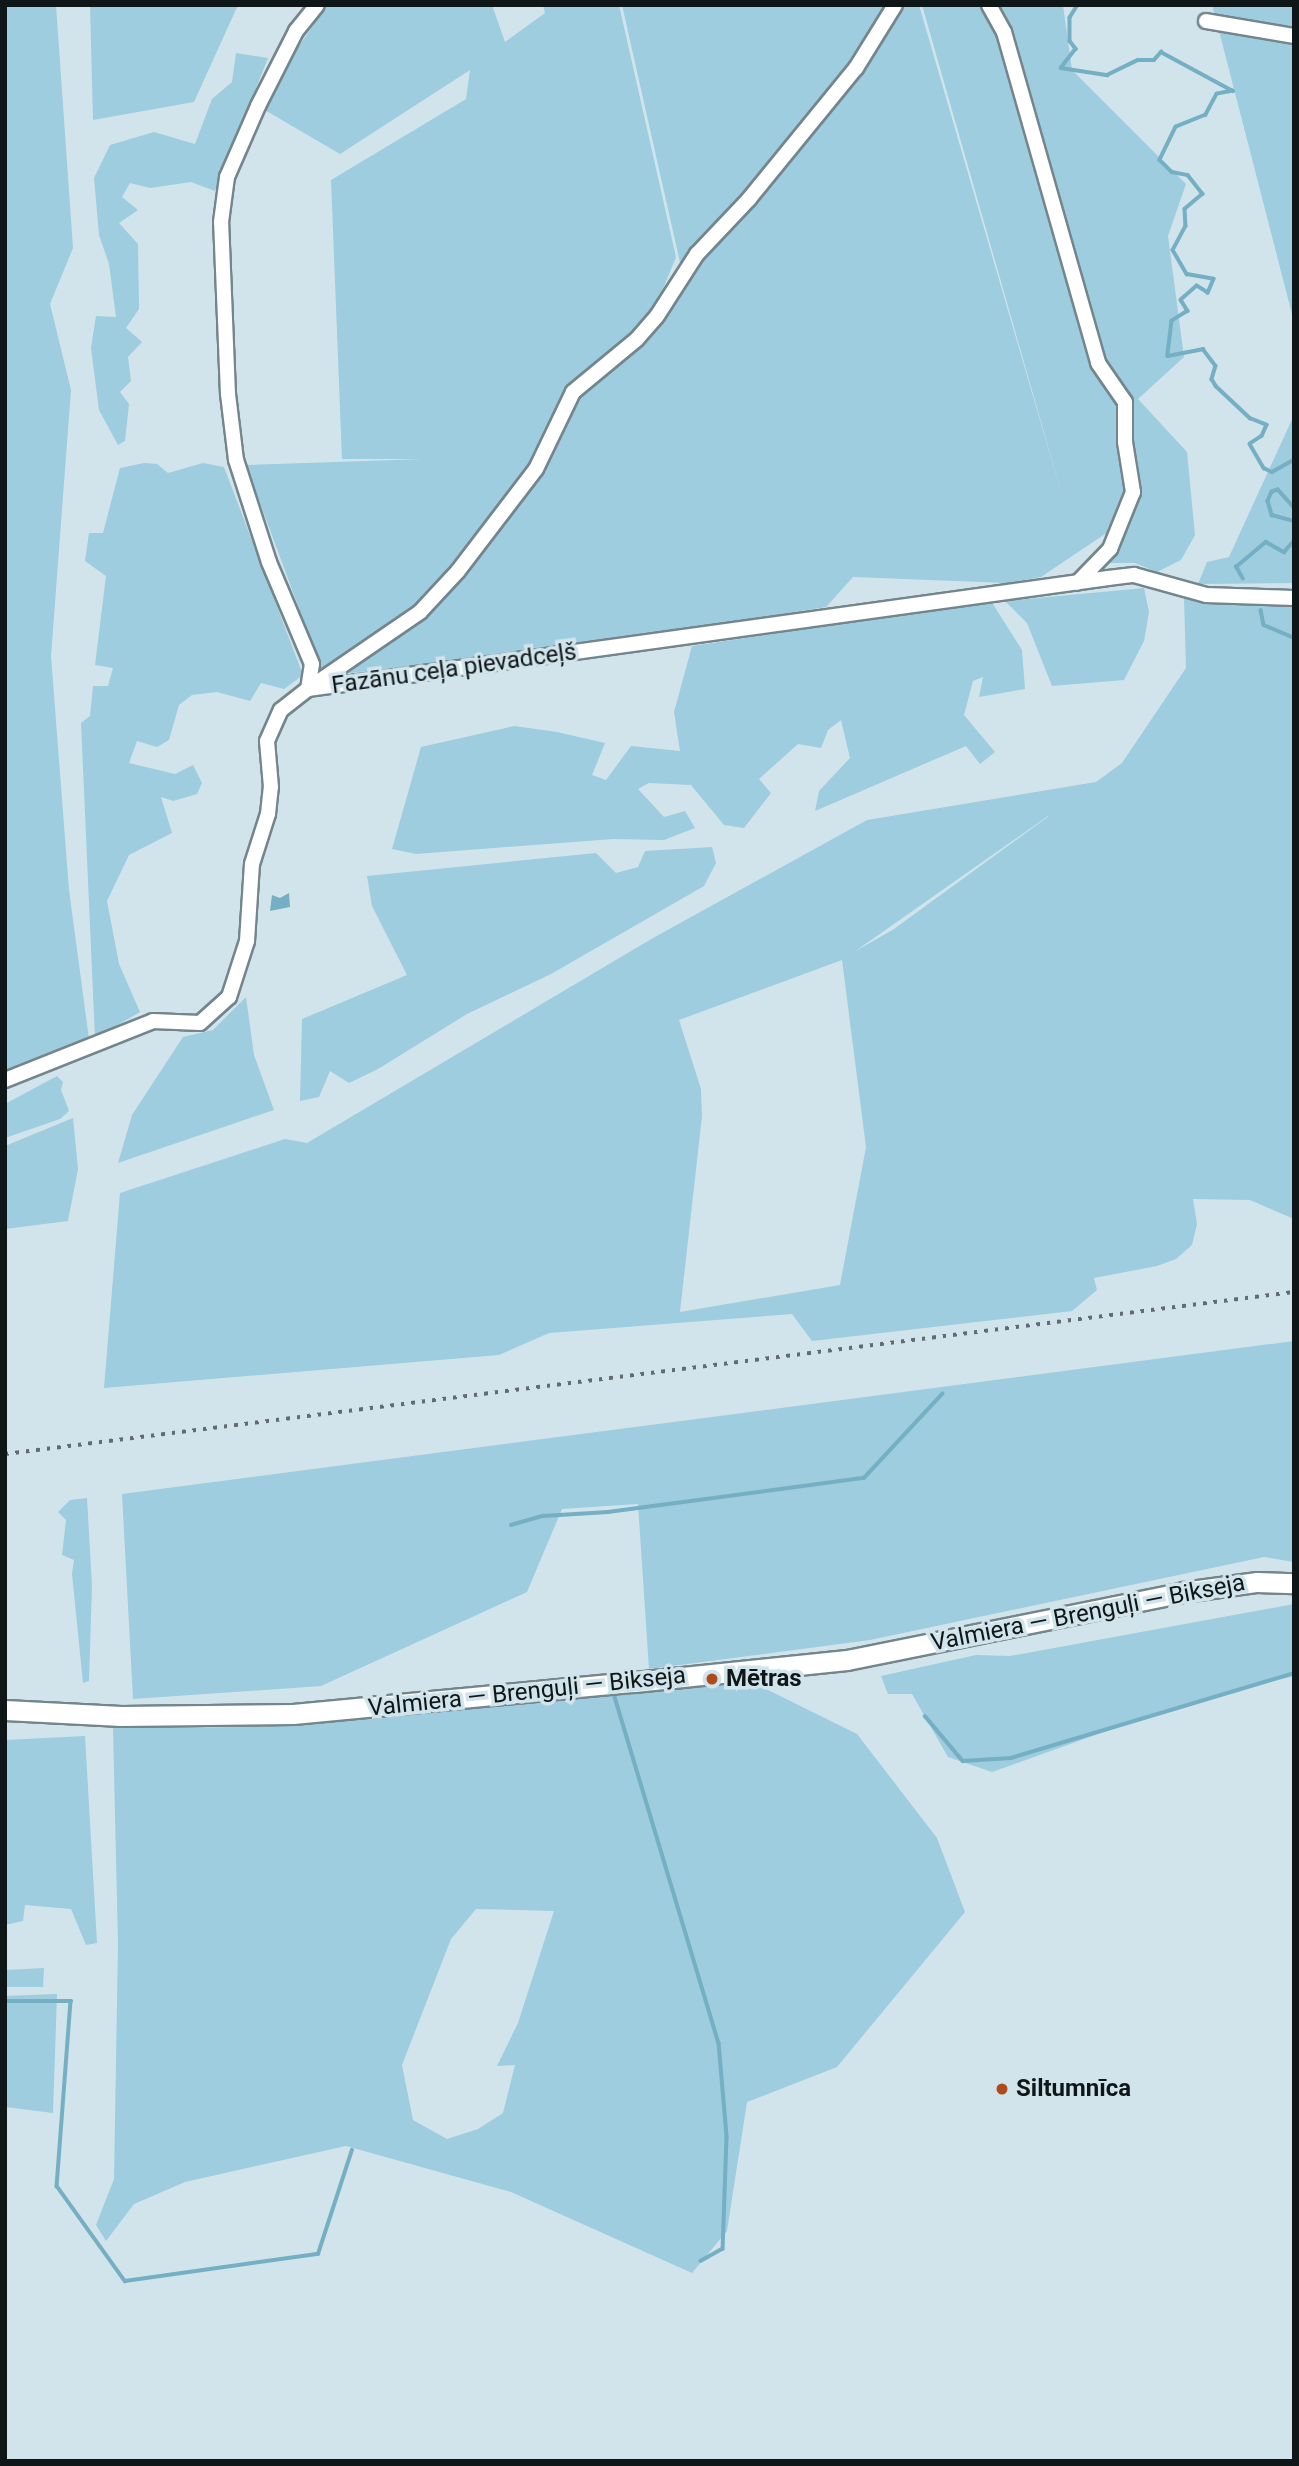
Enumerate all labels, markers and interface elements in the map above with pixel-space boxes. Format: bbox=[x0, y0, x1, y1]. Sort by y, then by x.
street label: Fazānu ceļa pievadceļš bbox=[330, 638, 578, 700]
street label: Valmiera — Brenguļi — Bikseja bbox=[929, 1568, 1247, 1658]
street label: Valmiera — Brenguļi — Bikseja bbox=[367, 1661, 687, 1723]
place label: Mētras bbox=[726, 1665, 802, 1693]
marker: Mētras bbox=[704, 1671, 720, 1687]
place label: Siltumnīca bbox=[1016, 2075, 1131, 2103]
marker: Siltumnīca bbox=[994, 2081, 1010, 2097]

